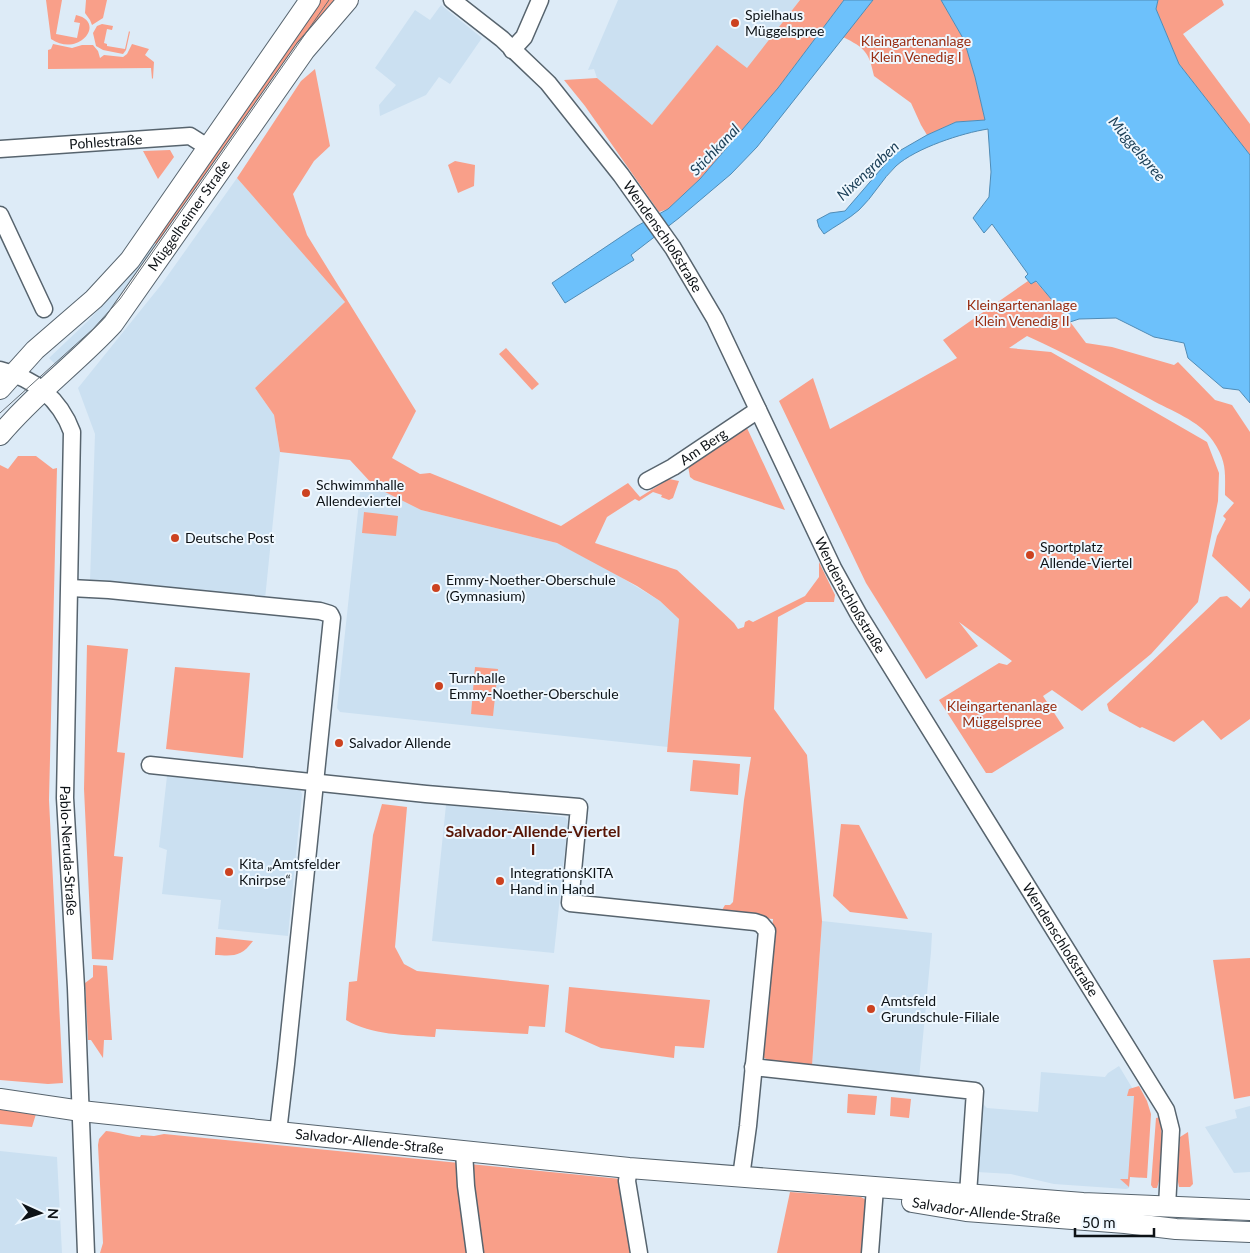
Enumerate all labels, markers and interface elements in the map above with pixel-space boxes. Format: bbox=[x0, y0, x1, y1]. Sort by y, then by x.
place label: Spielhaus Müggelspree bbox=[745, 6, 824, 39]
marker: Spielhaus Müggelspree bbox=[729, 17, 741, 29]
park label: Kleingartenanlage Klein Venedig I bbox=[861, 32, 971, 65]
water label: Müggelspree bbox=[1106, 112, 1170, 184]
water label: Stichkanal bbox=[686, 120, 743, 179]
street label: Pohlestraße bbox=[69, 130, 143, 152]
water label: Nixengraben bbox=[832, 137, 902, 204]
street label: Müggelheimer Straße bbox=[144, 156, 233, 274]
street label: Wendenschloßstraße bbox=[620, 177, 706, 295]
park label: Kleingartenanlage Klein Venedig II bbox=[967, 296, 1077, 329]
street label: Am Berg bbox=[676, 424, 730, 468]
place label: Schwimmhalle Allendeviertel bbox=[316, 476, 404, 509]
marker: Schwimmhalle Allendeviertel bbox=[300, 487, 312, 499]
place label: Deutsche Post bbox=[185, 529, 274, 546]
marker: Deutsche Post bbox=[169, 532, 181, 544]
street label: Wendenschloßstraße bbox=[811, 534, 889, 656]
place label: Sportplatz Allende-Viertel bbox=[1040, 538, 1132, 571]
marker: Sportplatz Allende-Viertel bbox=[1024, 549, 1036, 561]
place label: Emmy-Noether-Oberschule (Gymnasium) bbox=[446, 571, 616, 604]
marker: Emmy-Noether-Oberschule (Gymnasium) bbox=[430, 582, 442, 594]
place label: Turnhalle Emmy-Noether-Oberschule bbox=[449, 669, 619, 702]
marker: Turnhalle Emmy-Noether-Oberschule bbox=[433, 680, 445, 692]
park label: Kleingartenanlage Müggelspree bbox=[947, 697, 1057, 730]
place label: Salvador Allende bbox=[349, 734, 451, 751]
marker: Salvador Allende bbox=[333, 737, 345, 749]
street label: Pablo-Neruda-Straße bbox=[57, 786, 81, 916]
district label: Salvador-Allende-Viertel I bbox=[446, 821, 620, 858]
place label: Kita „Amtsfelder Knirpse“ bbox=[239, 855, 340, 888]
place label: IntegrationsKITA Hand in Hand bbox=[510, 864, 614, 897]
marker: Kita „Amtsfelder Knirpse“ bbox=[223, 866, 235, 878]
marker: IntegrationsKITA Hand in Hand bbox=[494, 875, 506, 887]
street label: Wendenschloßstraße bbox=[1019, 880, 1102, 999]
place label: Amtsfeld Grundschule-Filiale bbox=[881, 992, 1000, 1025]
marker: Amtsfeld Grundschule-Filiale bbox=[865, 1003, 877, 1015]
street label: Salvador-Allende-Straße bbox=[294, 1125, 445, 1157]
north arrow bbox=[15, 1188, 65, 1238]
street label: Salvador-Allende-Straße bbox=[911, 1193, 1061, 1226]
scale bar bbox=[1075, 1206, 1154, 1238]
text: N bbox=[45, 1208, 62, 1220]
text: 50 m bbox=[1082, 1213, 1116, 1231]

